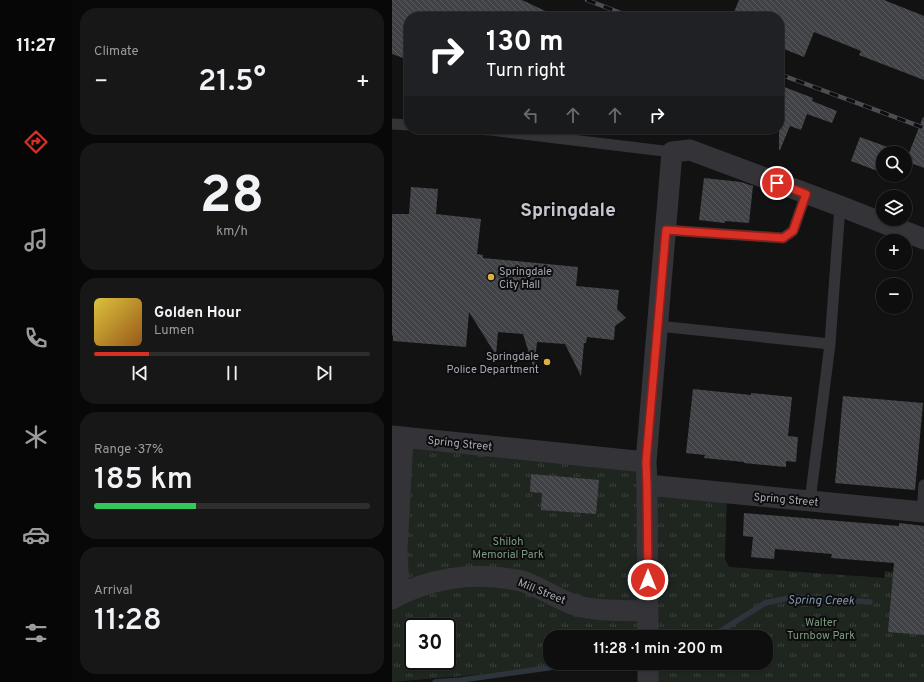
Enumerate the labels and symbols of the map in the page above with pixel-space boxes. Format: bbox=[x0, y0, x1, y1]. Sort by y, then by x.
pin bbox=[760, 166, 794, 200]
district label: Springdale bbox=[520, 199, 616, 223]
place label: Springdale City Hall bbox=[499, 265, 552, 292]
marker: Springdale City Hall bbox=[486, 272, 496, 282]
place label: Springdale Police Department bbox=[447, 350, 539, 377]
marker: Springdale Police Department bbox=[542, 357, 552, 367]
street label: Spring Street bbox=[427, 434, 493, 454]
street label: Spring Street bbox=[753, 490, 819, 510]
park label: Shiloh Memorial Park bbox=[472, 535, 544, 562]
position arrow bbox=[627, 559, 669, 601]
street label: Mill Street bbox=[516, 576, 568, 608]
water label: Spring Creek bbox=[787, 592, 855, 610]
park label: Walter Turnbow Park bbox=[787, 616, 855, 643]
speed limit sign: 30 bbox=[404, 618, 456, 670]

